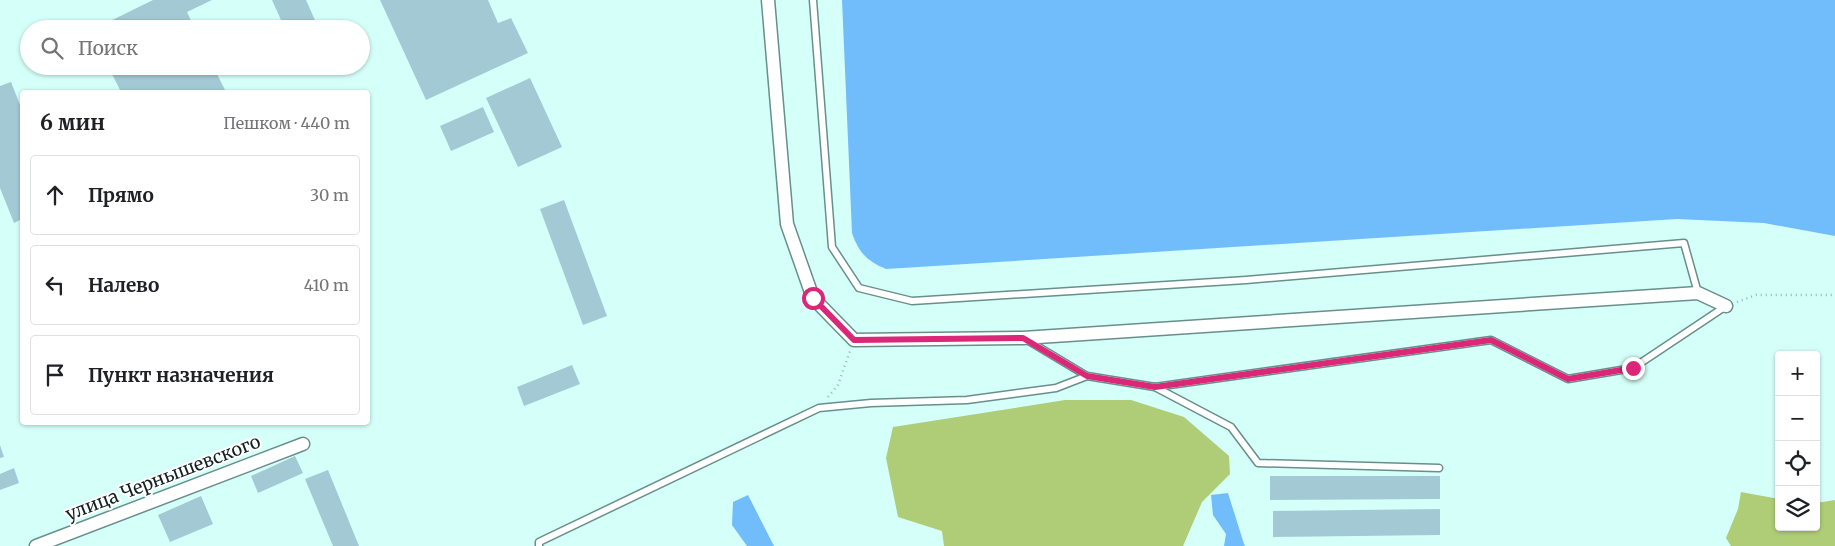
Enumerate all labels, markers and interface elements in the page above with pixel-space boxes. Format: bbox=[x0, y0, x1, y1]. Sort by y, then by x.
search box bbox=[20, 20, 370, 75]
icon: search bbox=[38, 34, 66, 62]
text: Поиск bbox=[78, 36, 138, 60]
text: 6 мин bbox=[40, 109, 105, 136]
text: Пешком · 440 m bbox=[223, 113, 350, 133]
icon: ahead bbox=[41, 181, 69, 209]
text: Прямо bbox=[88, 183, 154, 207]
text: 30 m bbox=[310, 185, 349, 205]
icon: left bbox=[41, 271, 69, 299]
text: Налево bbox=[88, 273, 159, 297]
text: 410 m bbox=[304, 275, 349, 295]
route start bbox=[802, 287, 825, 310]
map controls bbox=[1775, 351, 1820, 531]
button: + bbox=[1775, 351, 1820, 396]
route end bbox=[1622, 357, 1645, 380]
icon: arrive bbox=[41, 361, 69, 389]
text: Пункт назначения bbox=[88, 363, 274, 387]
button: − bbox=[1775, 396, 1820, 441]
street label: улица Чернышевского bbox=[62, 430, 264, 525]
button: locate bbox=[1775, 441, 1820, 486]
button: layers bbox=[1775, 486, 1820, 531]

